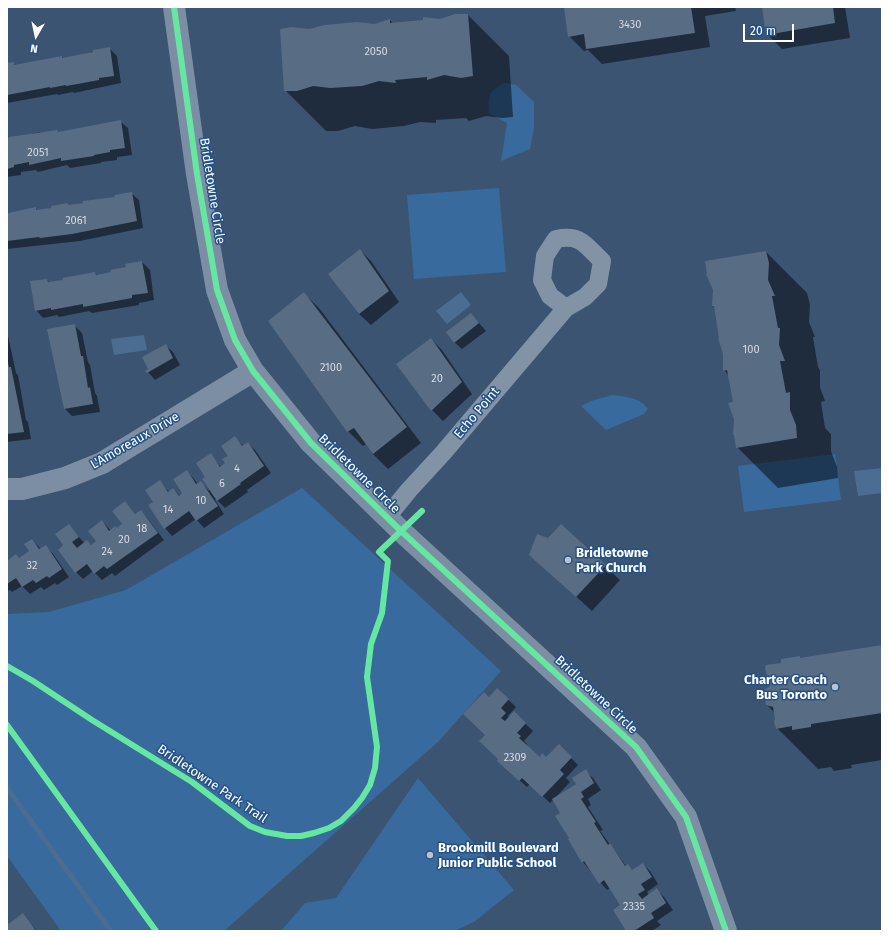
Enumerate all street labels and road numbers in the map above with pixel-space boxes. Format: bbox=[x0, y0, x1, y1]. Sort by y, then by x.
street label: Bridletowne Circle bbox=[196, 137, 228, 245]
street label: Echo Point bbox=[451, 384, 503, 442]
street label: L'Amoreaux Drive bbox=[88, 409, 182, 473]
street label: Bridletowne Circle bbox=[315, 431, 403, 517]
street label: Bridletowne Circle bbox=[551, 653, 641, 737]
street label: Bridletowne Park Trail bbox=[154, 741, 270, 827]

